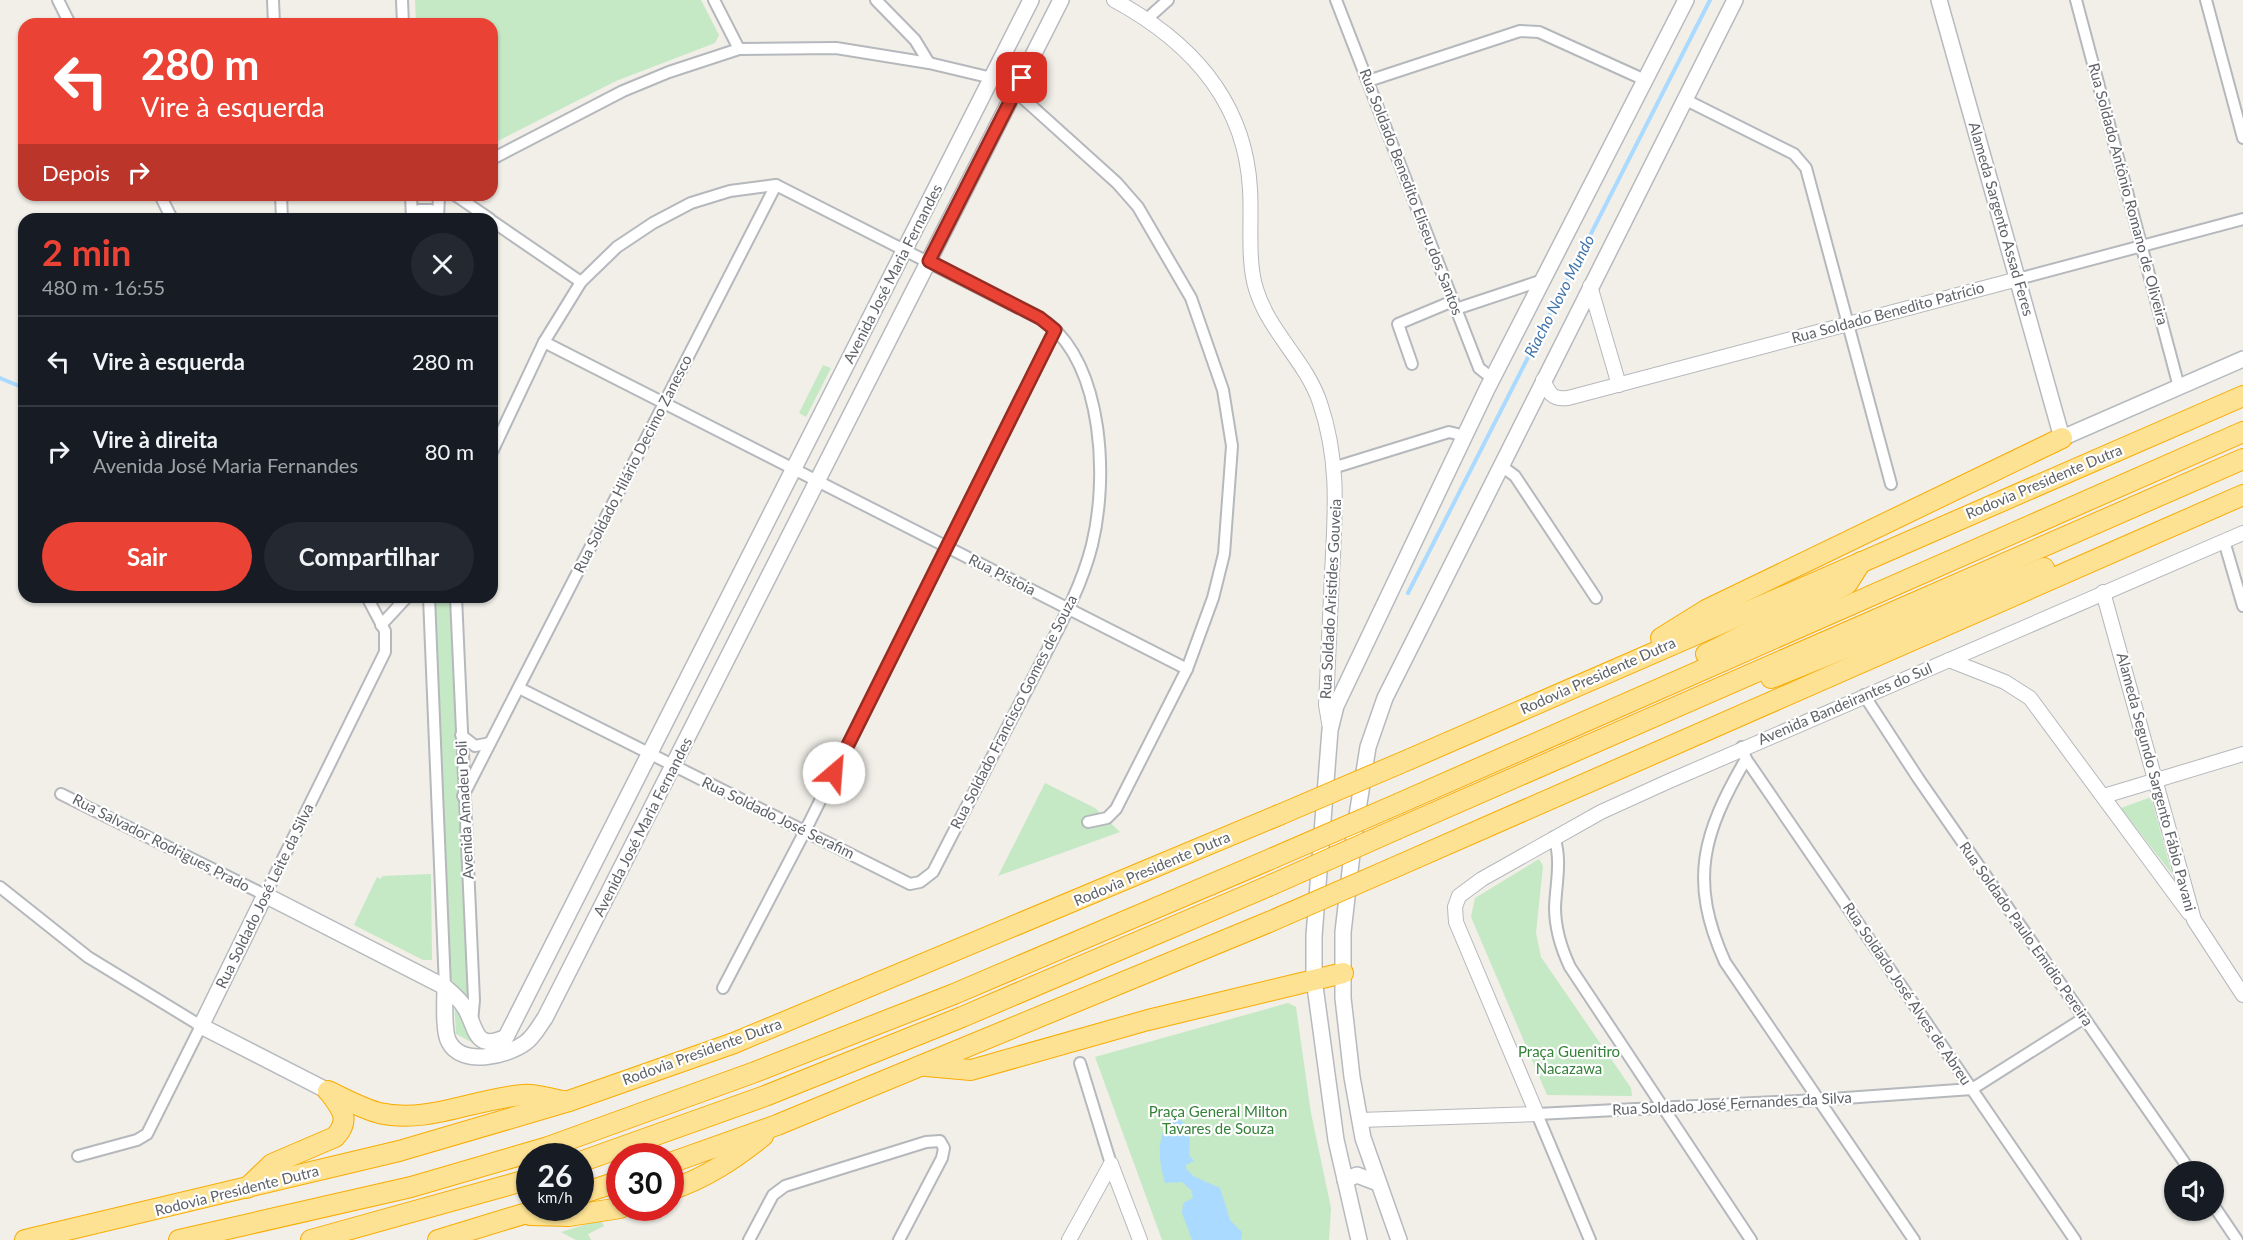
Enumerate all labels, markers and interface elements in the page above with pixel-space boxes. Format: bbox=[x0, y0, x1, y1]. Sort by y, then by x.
text: 280 m bbox=[141, 39, 259, 89]
icon: left bbox=[42, 42, 120, 120]
pin bbox=[996, 52, 1047, 103]
icon: arrive bbox=[1005, 61, 1038, 94]
street label: Rua Soldado Antônio Romano de Oliveira bbox=[2085, 61, 2173, 327]
street label: Rua Soldado Benedito Eliseu dos Santos bbox=[1356, 66, 1467, 317]
text: Vire à esquerda bbox=[141, 90, 325, 123]
street label: Alameda Sargento Assad Feres bbox=[1966, 120, 2038, 318]
icon: right bbox=[122, 156, 155, 189]
text: Depois bbox=[42, 159, 110, 186]
street label: Avenida José Maria Fernandes bbox=[839, 181, 945, 366]
text: 2 min bbox=[42, 230, 131, 274]
water label: Riacho Novo Mundo bbox=[1519, 231, 1598, 360]
button: close bbox=[411, 233, 474, 296]
text: 480 m · 16:55 bbox=[42, 275, 165, 299]
street label: Rua Soldado Benedito Patrício bbox=[1789, 278, 1986, 346]
icon: left bbox=[42, 345, 75, 378]
text: Vire à esquerda bbox=[93, 348, 245, 375]
text: 280 m bbox=[412, 348, 474, 375]
street label: Rua Soldado Hilário Decimo Zanesco bbox=[569, 352, 695, 576]
text: Vire à direita bbox=[93, 426, 218, 453]
icon: right bbox=[42, 435, 75, 468]
text: 80 m bbox=[425, 438, 474, 465]
street label: Rodovia Presidente Dutra bbox=[1963, 440, 2125, 522]
text: Avenida José Maria Fernandes bbox=[93, 453, 358, 477]
street label: Rua Soldado Aristides Gouveia bbox=[1316, 498, 1344, 700]
button: Sair bbox=[42, 522, 252, 591]
button: Compartilhar bbox=[264, 522, 474, 591]
street label: Rua Pistoia bbox=[966, 550, 1039, 599]
street label: Rua Soldado Francisco Gomes de Souza bbox=[946, 591, 1080, 832]
street label: Rodovia Presidente Dutra bbox=[1517, 633, 1678, 718]
street label: Alameda Segundo Sargento Fábio Pavani bbox=[2114, 650, 2200, 913]
street label: Avenida Bandeirantes do Sul bbox=[1755, 658, 1934, 748]
street label: Avenida José Maria Fernandes bbox=[589, 734, 695, 919]
street label: Avenida Amadeu Poli bbox=[451, 740, 477, 880]
position arrow bbox=[802, 741, 866, 805]
street label: Rua Soldado José Serafim bbox=[699, 772, 858, 862]
street label: Rua Salvador Rodrigues Prado bbox=[70, 789, 253, 895]
street label: Rua Soldado José Leite da Silva bbox=[211, 800, 317, 991]
street label: Rodovia Presidente Dutra bbox=[1071, 827, 1233, 909]
street label: Rua Soldado Paulo Emídio Pereira bbox=[1956, 838, 2097, 1029]
street label: Rua Soldado José Alves de Abreu bbox=[1840, 899, 1976, 1088]
street label: Rodovia Presidente Dutra bbox=[620, 1014, 784, 1088]
park label: Praça Guenitiro Nacazawa bbox=[1518, 1042, 1620, 1077]
street label: Rua Soldado José Fernandes da Silva bbox=[1612, 1088, 1852, 1118]
park label: Praça General Milton Tavares de Souza bbox=[1149, 1102, 1287, 1137]
speed limit sign: 30 bbox=[606, 1143, 684, 1221]
text: 26 bbox=[538, 1157, 572, 1193]
street label: Rodovia Presidente Dutra bbox=[153, 1161, 321, 1219]
map controls bbox=[2164, 1161, 2224, 1221]
button: sound bbox=[2164, 1161, 2224, 1221]
text: km/h bbox=[537, 1188, 573, 1206]

